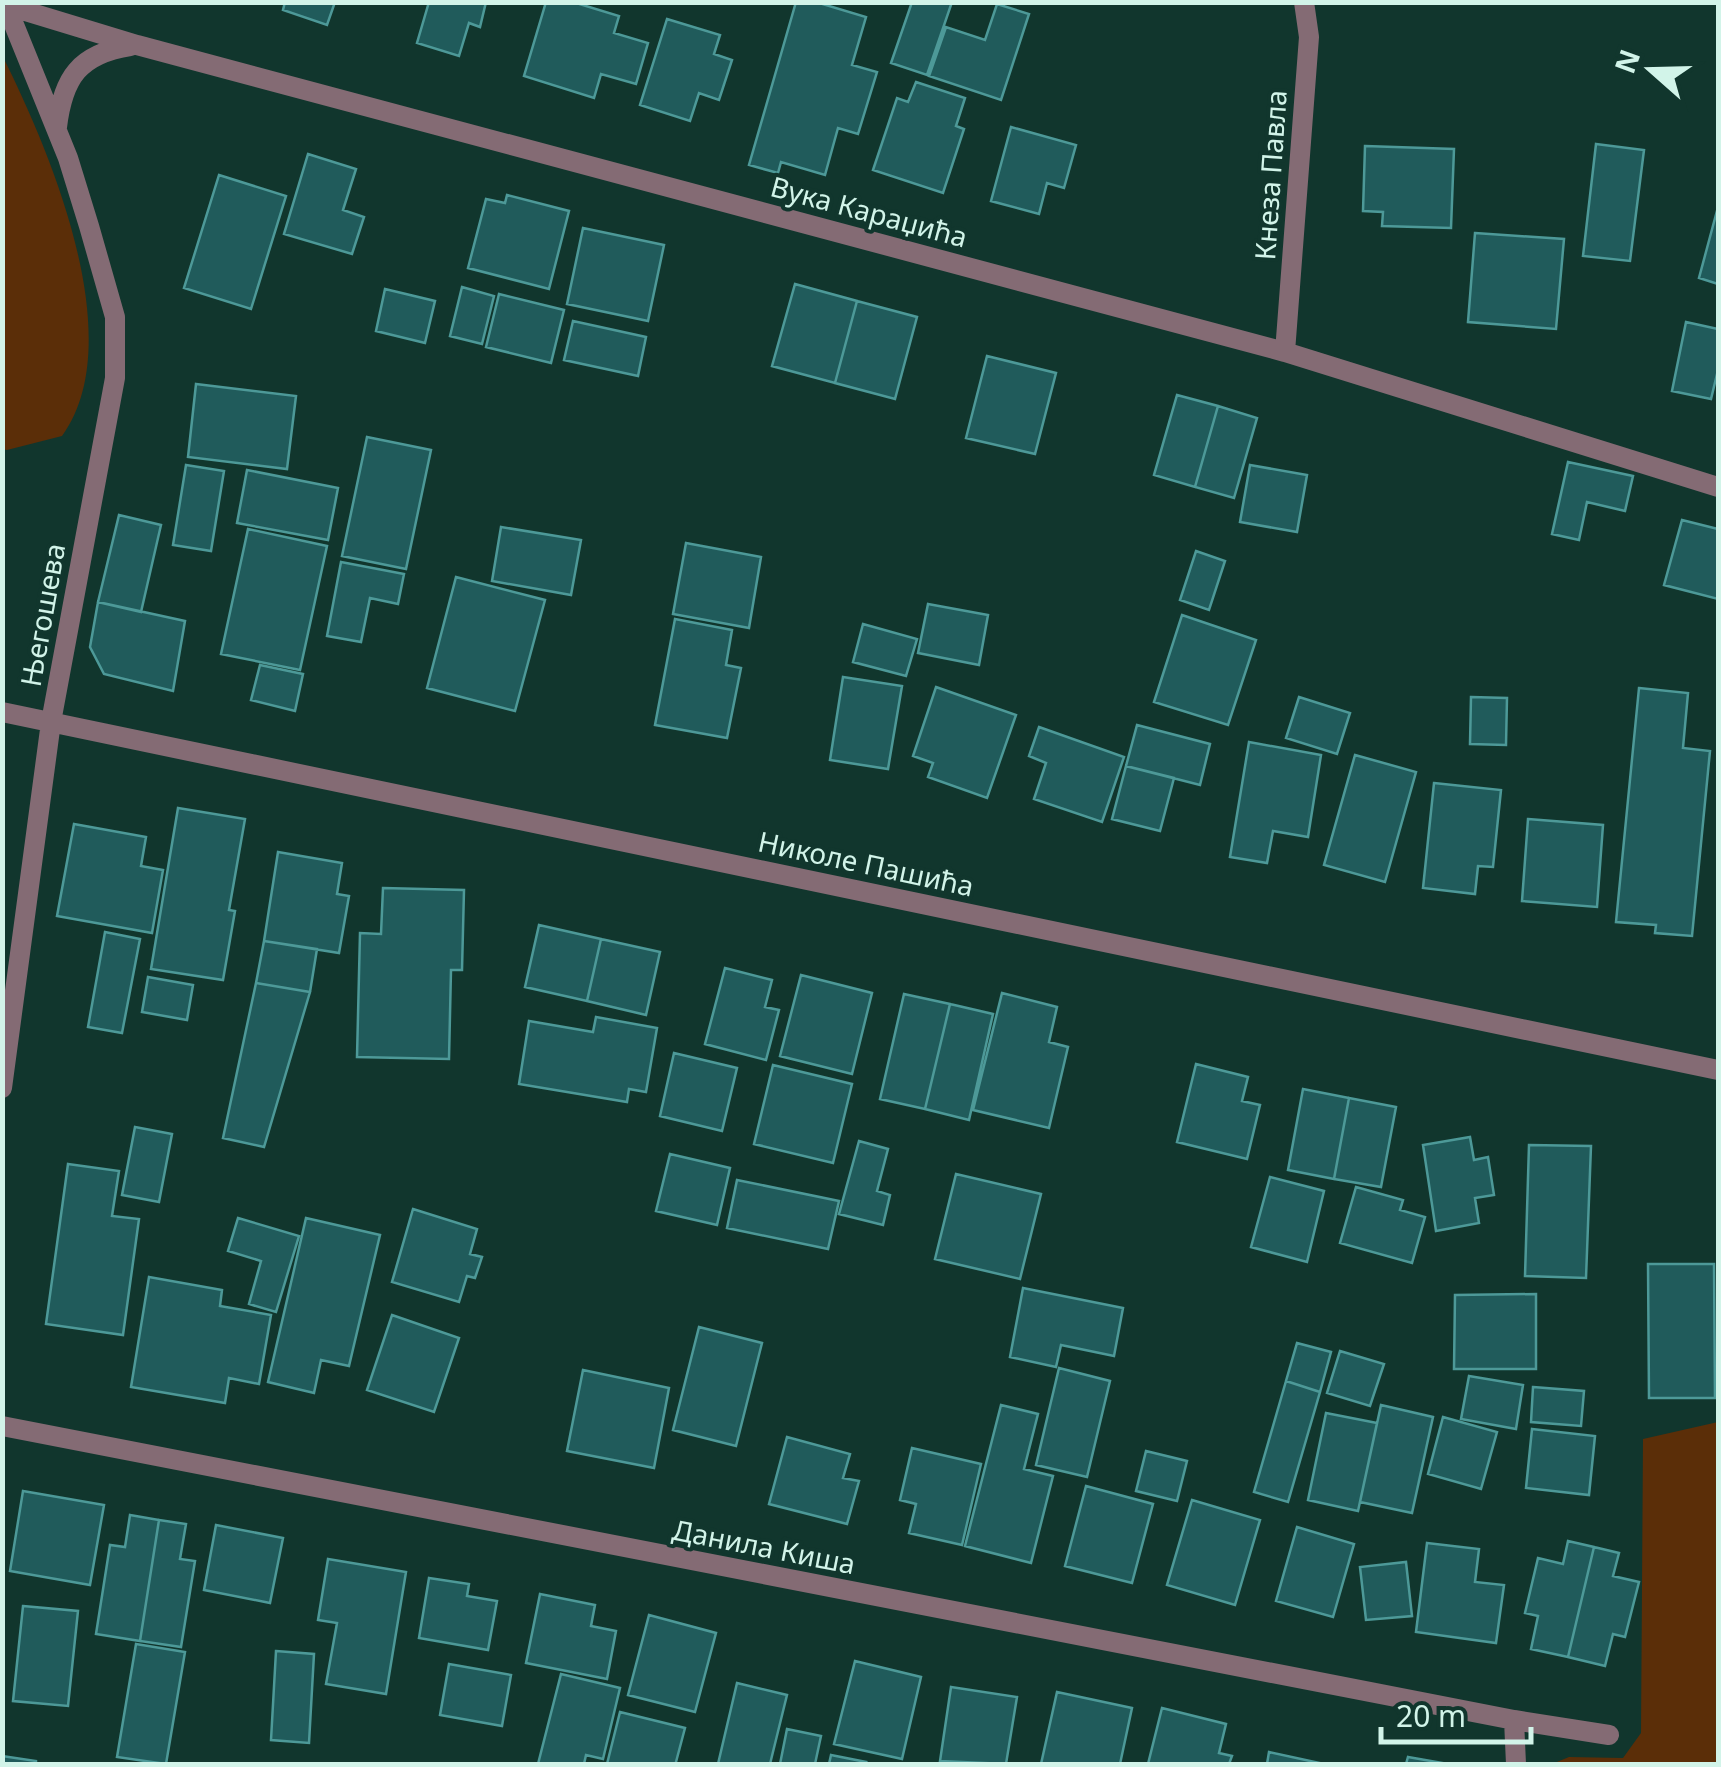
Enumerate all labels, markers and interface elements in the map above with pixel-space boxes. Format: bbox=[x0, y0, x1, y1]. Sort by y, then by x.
north arrow bbox=[1601, 20, 1701, 120]
text: N bbox=[1605, 44, 1648, 78]
street label: Кнеза Павла bbox=[1245, 89, 1295, 261]
street label: Вука Караџића bbox=[767, 167, 972, 256]
street label: Његошева bbox=[11, 540, 73, 689]
street label: Николе Пашића bbox=[755, 822, 978, 904]
street label: Данила Киша bbox=[670, 1510, 859, 1582]
scale bar bbox=[1381, 1682, 1531, 1744]
text: 20 m bbox=[1396, 1695, 1466, 1736]

